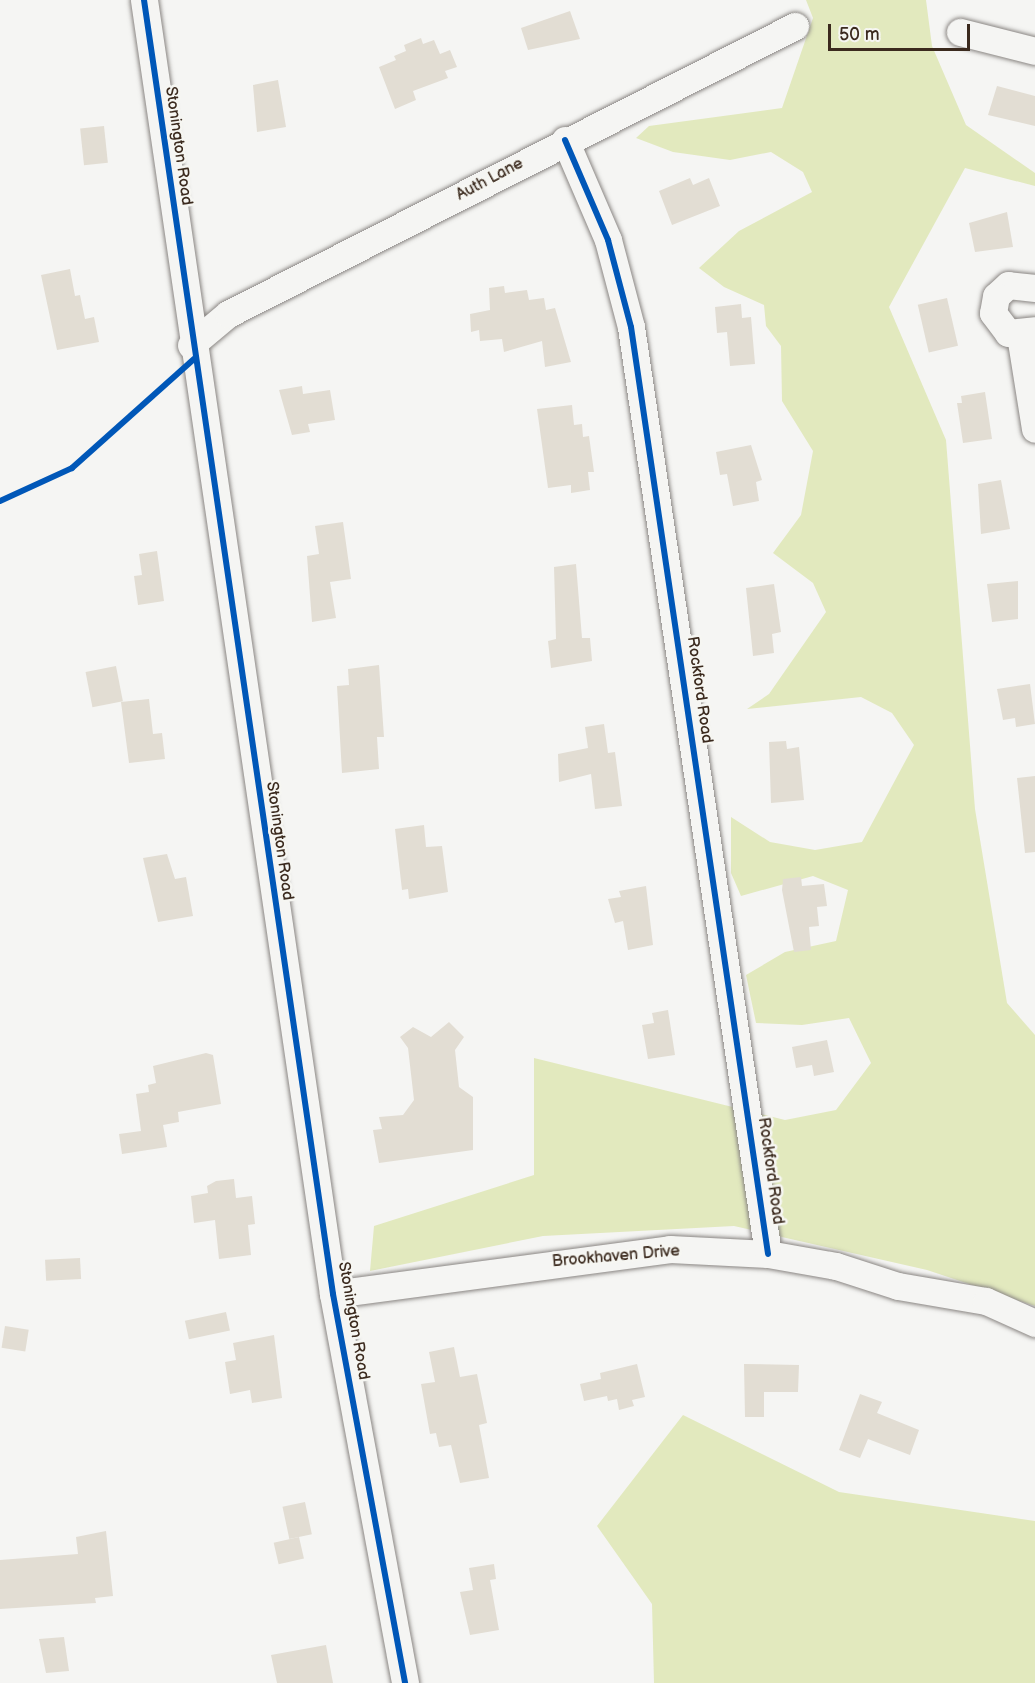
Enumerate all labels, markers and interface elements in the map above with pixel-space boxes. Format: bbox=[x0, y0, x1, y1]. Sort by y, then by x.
scale bar bbox=[831, 12, 974, 50]
text: 50 m bbox=[839, 24, 880, 45]
street label: Stonington Road bbox=[160, 85, 196, 207]
street label: Auth Lane bbox=[453, 154, 527, 206]
street label: Rockford Road bbox=[682, 635, 716, 745]
street label: Stonington Road bbox=[261, 780, 297, 902]
street label: Rockford Road bbox=[753, 1116, 787, 1226]
street label: Brookhaven Drive bbox=[551, 1242, 681, 1272]
street label: Stonington Road bbox=[333, 1260, 373, 1382]

